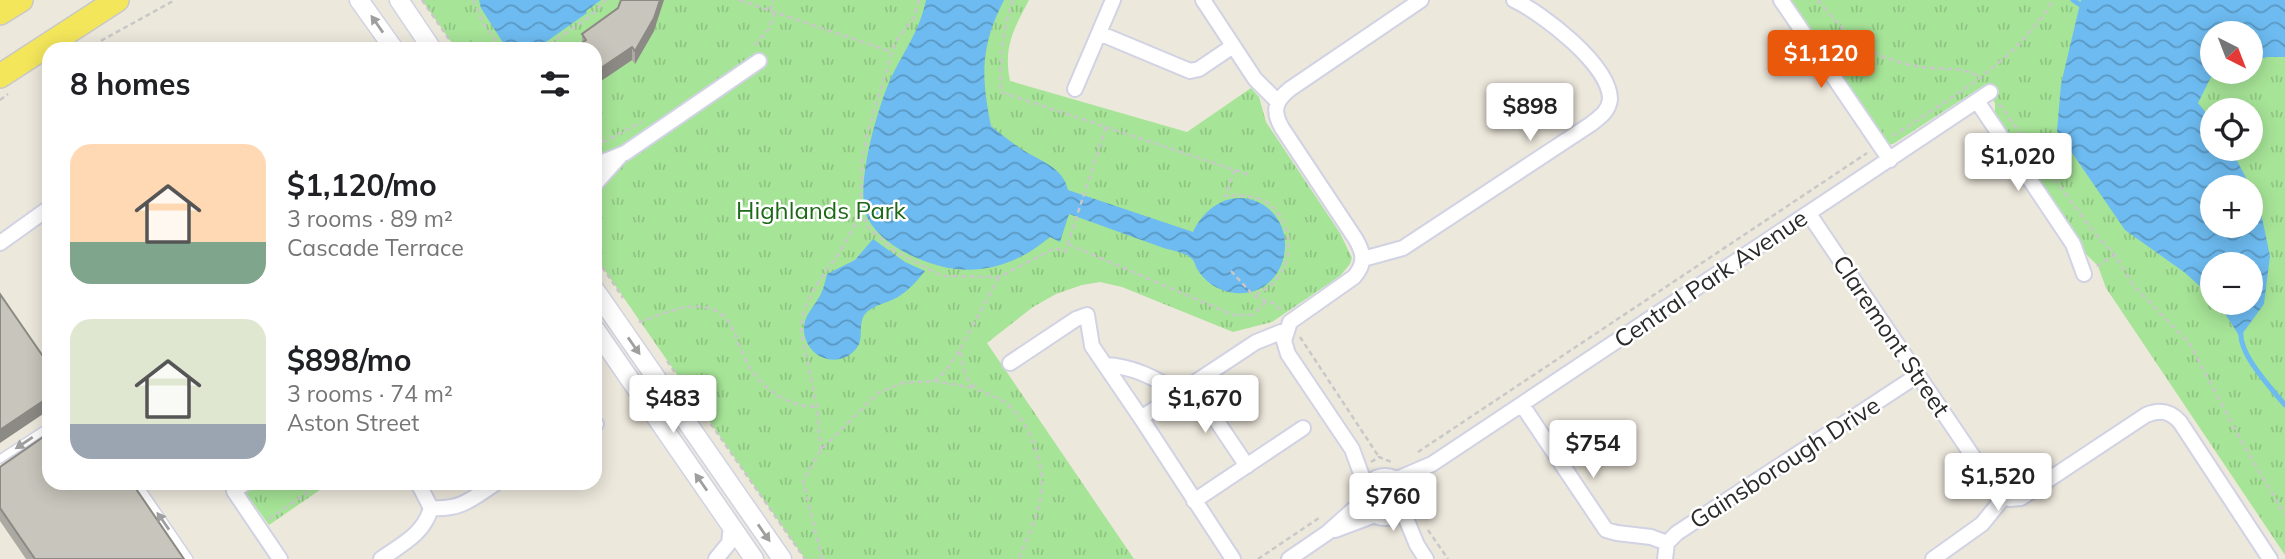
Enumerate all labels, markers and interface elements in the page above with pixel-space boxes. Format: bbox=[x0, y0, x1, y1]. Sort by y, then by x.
one-way arrow bbox=[370, 15, 384, 34]
north arrow bbox=[2200, 21, 2263, 84]
map controls bbox=[2200, 21, 2263, 315]
pin: $1,120 bbox=[1764, 31, 1878, 90]
text: $1,120 bbox=[1784, 38, 1858, 67]
text: 8 homes bbox=[70, 65, 191, 103]
icon: filters bbox=[536, 65, 574, 103]
pin: $898 bbox=[1489, 83, 1571, 143]
text: $898 bbox=[1502, 91, 1558, 120]
button: locate bbox=[2200, 98, 2263, 161]
pin: $1,020 bbox=[1961, 134, 2075, 193]
text: $1,020 bbox=[1981, 141, 2055, 170]
text: $1,120/mo bbox=[287, 166, 437, 204]
icon: home bbox=[126, 172, 210, 256]
button: + bbox=[2200, 175, 2263, 238]
park label: Highlands Park bbox=[736, 195, 907, 225]
street label: Central Park Avenue bbox=[1608, 202, 1813, 354]
text: 3 rooms · 89 m² bbox=[287, 204, 453, 233]
text: Cascade Terrace bbox=[287, 233, 464, 262]
street label: Claremont Street bbox=[1827, 249, 1957, 422]
button: − bbox=[2200, 252, 2263, 315]
one-way arrow bbox=[627, 337, 641, 355]
text: $898/mo bbox=[287, 341, 411, 379]
icon: home bbox=[126, 347, 210, 431]
pin: $483 bbox=[632, 376, 714, 435]
pin: $1,670 bbox=[1148, 376, 1262, 435]
text: 3 rooms · 74 m² bbox=[287, 379, 453, 408]
text: $483 bbox=[645, 383, 701, 412]
text: $1,670 bbox=[1168, 383, 1242, 412]
street label: Gainsborough Drive bbox=[1684, 390, 1885, 535]
text: Aston Street bbox=[287, 408, 419, 437]
pin: $754 bbox=[1552, 420, 1634, 480]
text: $754 bbox=[1565, 428, 1621, 457]
one-way arrow bbox=[15, 436, 34, 449]
pin: $1,520 bbox=[1941, 454, 2055, 513]
text: $1,520 bbox=[1961, 461, 2035, 490]
one-way arrow bbox=[695, 473, 708, 492]
pin: $760 bbox=[1352, 474, 1434, 533]
text: $760 bbox=[1365, 481, 1421, 510]
one-way arrow bbox=[156, 512, 170, 530]
one-way arrow bbox=[757, 524, 771, 542]

